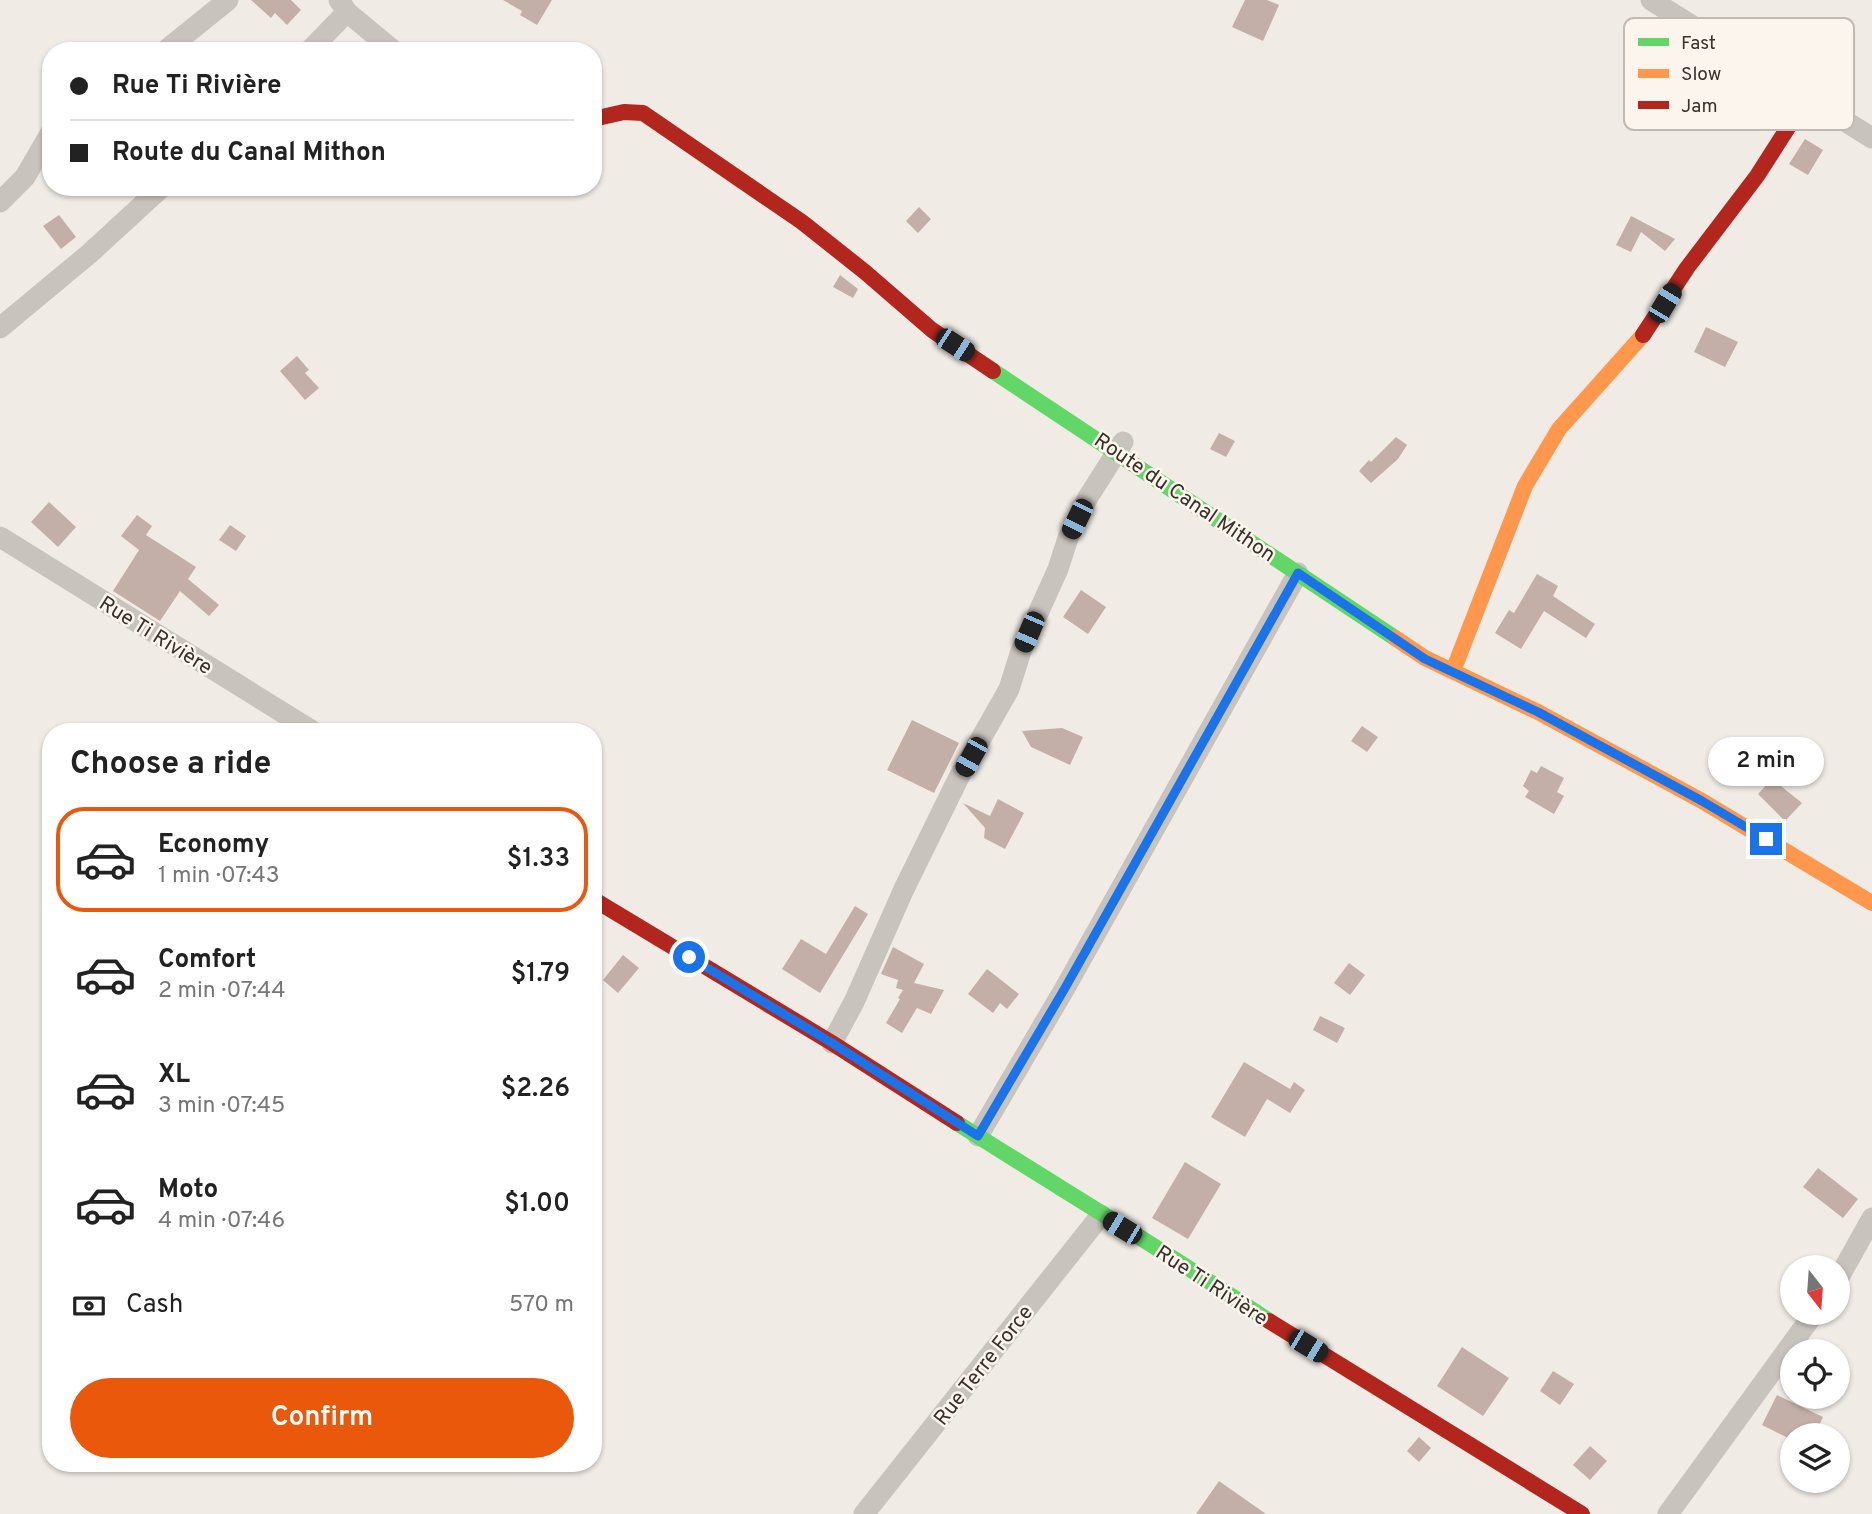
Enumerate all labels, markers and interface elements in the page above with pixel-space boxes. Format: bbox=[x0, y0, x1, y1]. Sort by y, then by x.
legend bbox=[1624, 18, 1854, 130]
text: Fast bbox=[1681, 32, 1716, 56]
text: Slow bbox=[1681, 63, 1721, 87]
text: Rue Ti Rivière bbox=[112, 70, 281, 103]
text: Jam bbox=[1681, 95, 1718, 119]
text: Route du Canal Mithon bbox=[112, 137, 386, 170]
car bbox=[1646, 280, 1685, 326]
car bbox=[932, 325, 979, 365]
street label: Route du Canal Mithon bbox=[1088, 427, 1280, 569]
car bbox=[1059, 496, 1096, 542]
street label: Rue Ti Rivière bbox=[93, 591, 217, 682]
car bbox=[1012, 609, 1047, 655]
car bbox=[952, 734, 991, 780]
callout: 2 min bbox=[1708, 738, 1824, 786]
text: Choose a ride bbox=[70, 745, 271, 785]
text: 2 min bbox=[1736, 747, 1796, 776]
route end bbox=[1750, 823, 1782, 855]
icon: car bbox=[74, 828, 137, 891]
text: Economy bbox=[158, 829, 269, 862]
text: $1.33 bbox=[507, 843, 570, 876]
text: 1 min · 07:43 bbox=[158, 862, 280, 891]
route start bbox=[673, 941, 705, 973]
icon: car bbox=[74, 943, 137, 1006]
text: Comfort bbox=[158, 944, 256, 977]
text: $1.79 bbox=[511, 958, 570, 991]
text: 2 min · 07:44 bbox=[158, 977, 285, 1006]
icon: car bbox=[74, 1058, 137, 1121]
text: XL bbox=[158, 1059, 190, 1092]
text: $2.26 bbox=[501, 1073, 570, 1106]
text: 3 min · 07:45 bbox=[158, 1092, 285, 1121]
icon: car bbox=[74, 1173, 137, 1236]
text: Moto bbox=[158, 1174, 218, 1207]
text: $1.00 bbox=[504, 1188, 570, 1221]
text: 4 min · 07:46 bbox=[158, 1207, 285, 1236]
car bbox=[1099, 1208, 1146, 1248]
street label: Rue Ti Rivière bbox=[1150, 1240, 1273, 1333]
north arrow bbox=[1780, 1255, 1850, 1325]
map controls bbox=[1780, 1255, 1850, 1493]
icon: cash bbox=[70, 1287, 108, 1325]
text: Cash bbox=[126, 1289, 183, 1322]
text: 570 m bbox=[509, 1291, 574, 1320]
street label: Rue Terre Force bbox=[929, 1300, 1040, 1432]
car bbox=[1285, 1326, 1332, 1366]
button: locate bbox=[1780, 1339, 1850, 1409]
button: Confirm bbox=[70, 1378, 574, 1458]
button: layers bbox=[1780, 1423, 1850, 1493]

